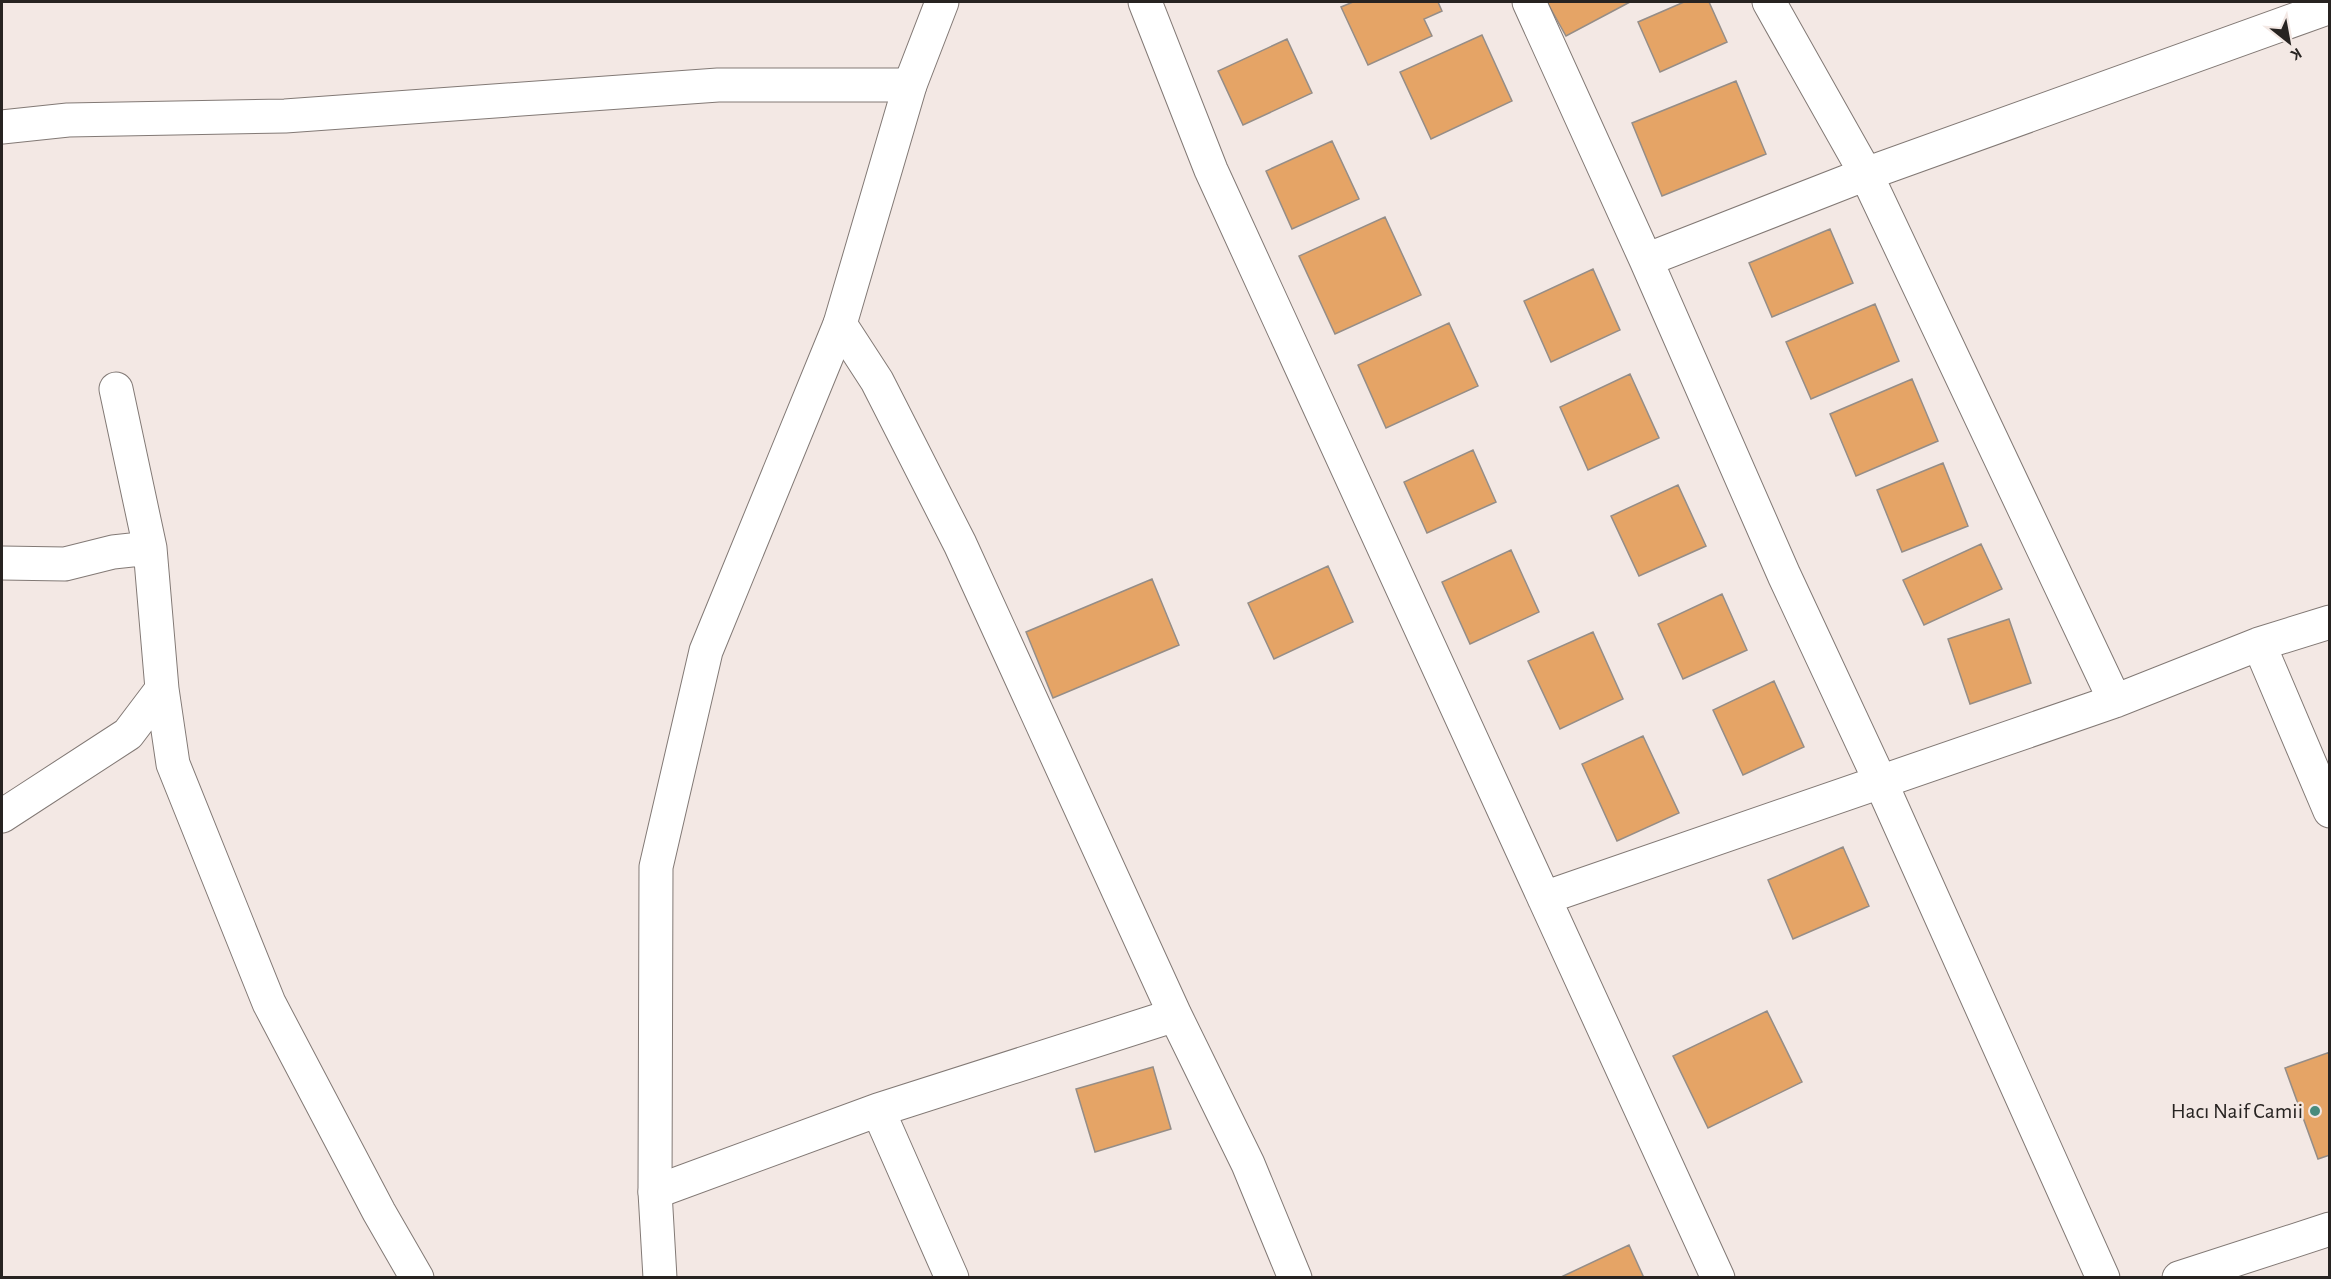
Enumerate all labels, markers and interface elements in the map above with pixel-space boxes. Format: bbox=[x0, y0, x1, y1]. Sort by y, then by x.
north arrow bbox=[2259, 12, 2319, 72]
text: K bbox=[2288, 45, 2304, 64]
place label: Hacı Naif Camii bbox=[2171, 1100, 2303, 1122]
marker: Hacı Naif Camii bbox=[2308, 1104, 2322, 1118]

